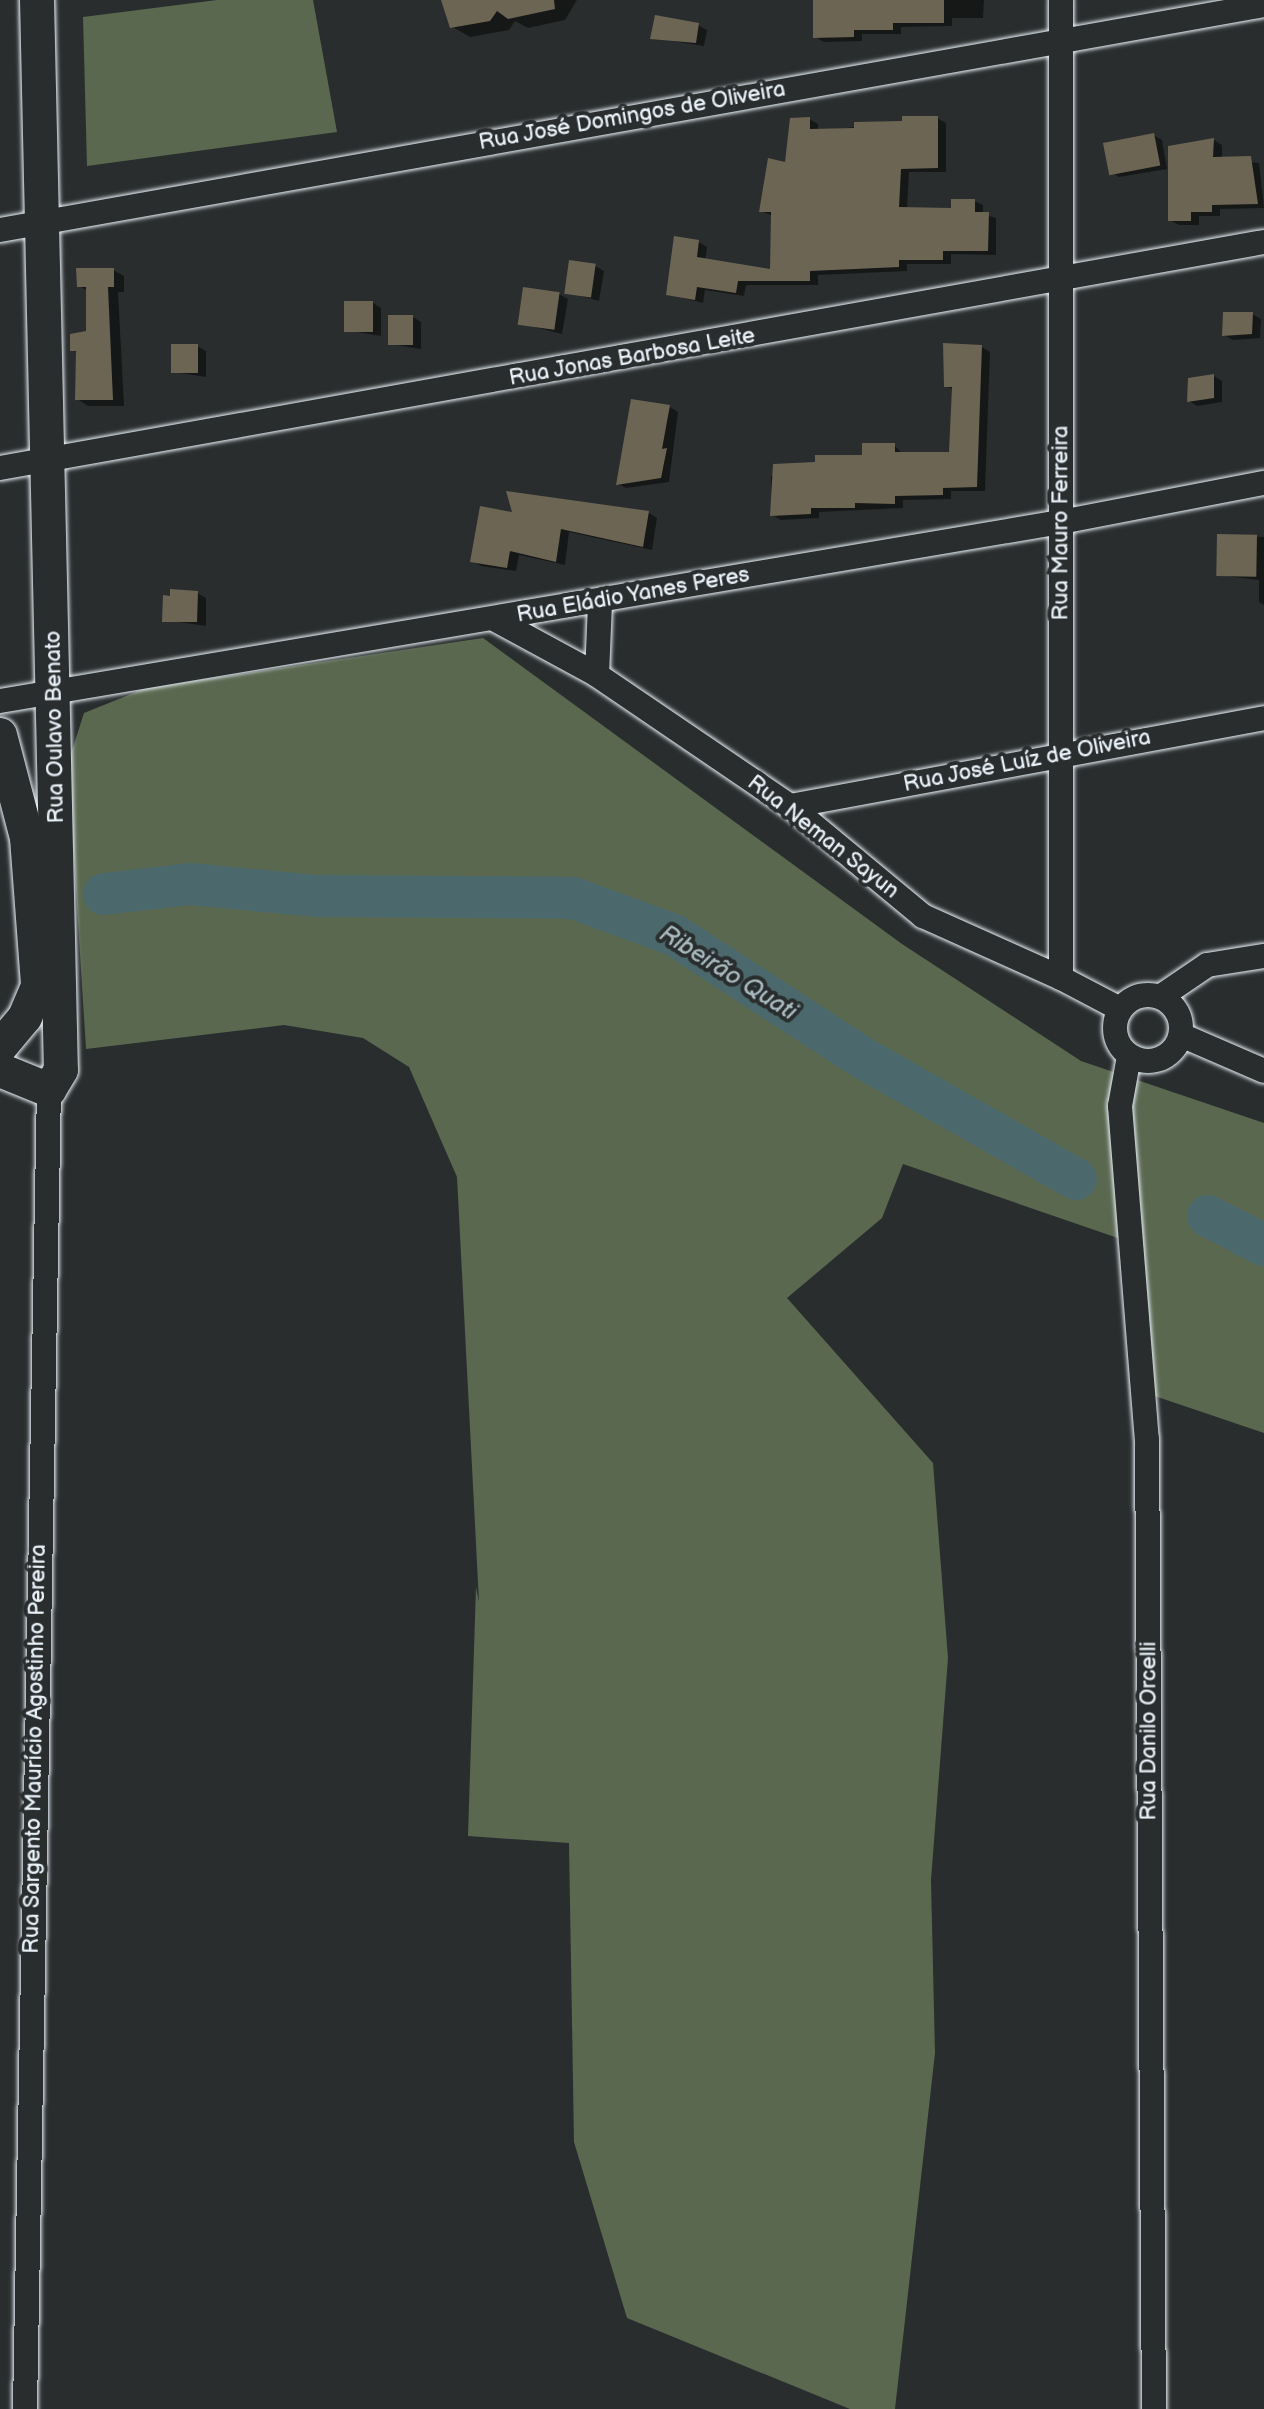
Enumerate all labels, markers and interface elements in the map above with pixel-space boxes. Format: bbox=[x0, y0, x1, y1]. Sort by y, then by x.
street label: Rua José Domingos de Oliveira bbox=[476, 76, 788, 156]
street label: Rua Jonas Barbosa Leite bbox=[506, 322, 758, 392]
street label: Rua Mauro Ferreira bbox=[1048, 425, 1074, 621]
street label: Rua Eládio Yanes Peres bbox=[514, 561, 752, 629]
street label: Rua Oulavo Benato bbox=[40, 630, 70, 824]
street label: Rua José Luíz de Oliveira bbox=[901, 724, 1153, 798]
street label: Rua Neman Sayun bbox=[742, 770, 904, 904]
water label: Ribeirão Quati bbox=[654, 919, 802, 1027]
street label: Rua Sargento Maurício Agostinho Pereira bbox=[18, 1544, 52, 1954]
street label: Rua Danilo Orcelli bbox=[1136, 1641, 1162, 1821]

